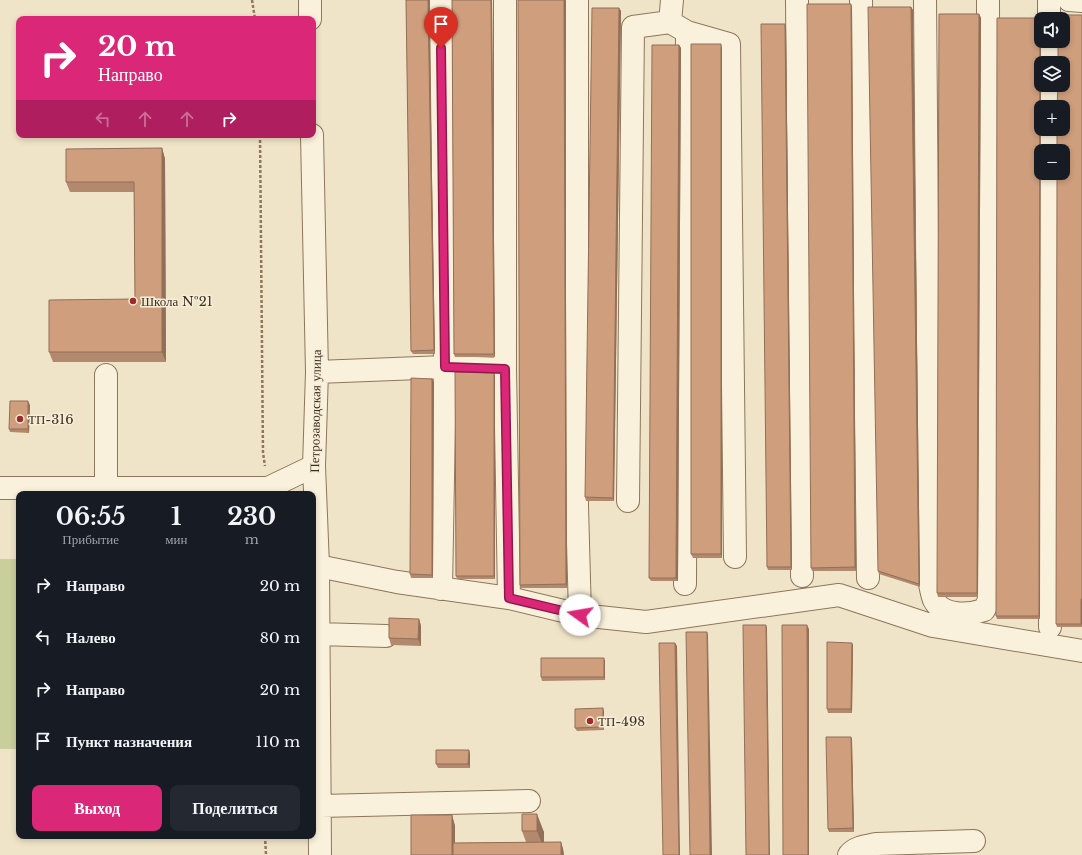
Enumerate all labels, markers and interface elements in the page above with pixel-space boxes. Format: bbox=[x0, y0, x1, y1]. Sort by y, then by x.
pin bbox=[424, 7.0, 458, 48]
map controls bbox=[1034, 12, 1070, 180]
button: sound bbox=[1034, 12, 1070, 48]
icon: arrive bbox=[430, 13, 452, 35]
text: 20 m bbox=[98, 29, 176, 64]
icon: right bbox=[32, 32, 84, 84]
button: layers bbox=[1034, 56, 1070, 92]
text: Направо bbox=[98, 64, 163, 86]
button: + bbox=[1034, 100, 1070, 136]
icon: left bbox=[92, 108, 114, 130]
icon: ahead bbox=[134, 108, 156, 130]
icon: ahead bbox=[176, 108, 198, 130]
icon: right bbox=[218, 108, 240, 130]
button: − bbox=[1034, 144, 1070, 180]
place label: Школа №21 bbox=[141, 293, 213, 310]
marker: Школа №21 bbox=[128, 296, 138, 306]
street label: Петрозаводская улица bbox=[306, 349, 325, 473]
place label: ТП-316 bbox=[28, 411, 74, 428]
marker: ТП-316 bbox=[15, 414, 25, 424]
text: 06:55 bbox=[56, 502, 125, 531]
text: 1 bbox=[171, 502, 182, 531]
text: 230 bbox=[227, 502, 276, 531]
text: Прибытие bbox=[62, 531, 119, 548]
text: мин bbox=[165, 531, 187, 548]
text: m bbox=[245, 531, 259, 548]
icon: right bbox=[32, 574, 54, 596]
text: Направо bbox=[66, 576, 125, 595]
text: 20 m bbox=[260, 576, 300, 595]
position arrow bbox=[559, 594, 601, 636]
icon: left bbox=[32, 626, 54, 648]
text: Налево bbox=[66, 628, 116, 647]
text: 80 m bbox=[260, 628, 300, 647]
icon: right bbox=[32, 678, 54, 700]
text: Направо bbox=[66, 680, 125, 699]
text: 20 m bbox=[260, 680, 300, 699]
place label: ТП-498 bbox=[598, 713, 645, 730]
marker: ТП-498 bbox=[585, 716, 595, 726]
icon: arrive bbox=[32, 730, 54, 752]
text: Пункт назначения bbox=[66, 732, 192, 751]
text: 110 m bbox=[256, 732, 300, 751]
button: Выход bbox=[32, 785, 162, 831]
button: Поделиться bbox=[170, 785, 300, 831]

